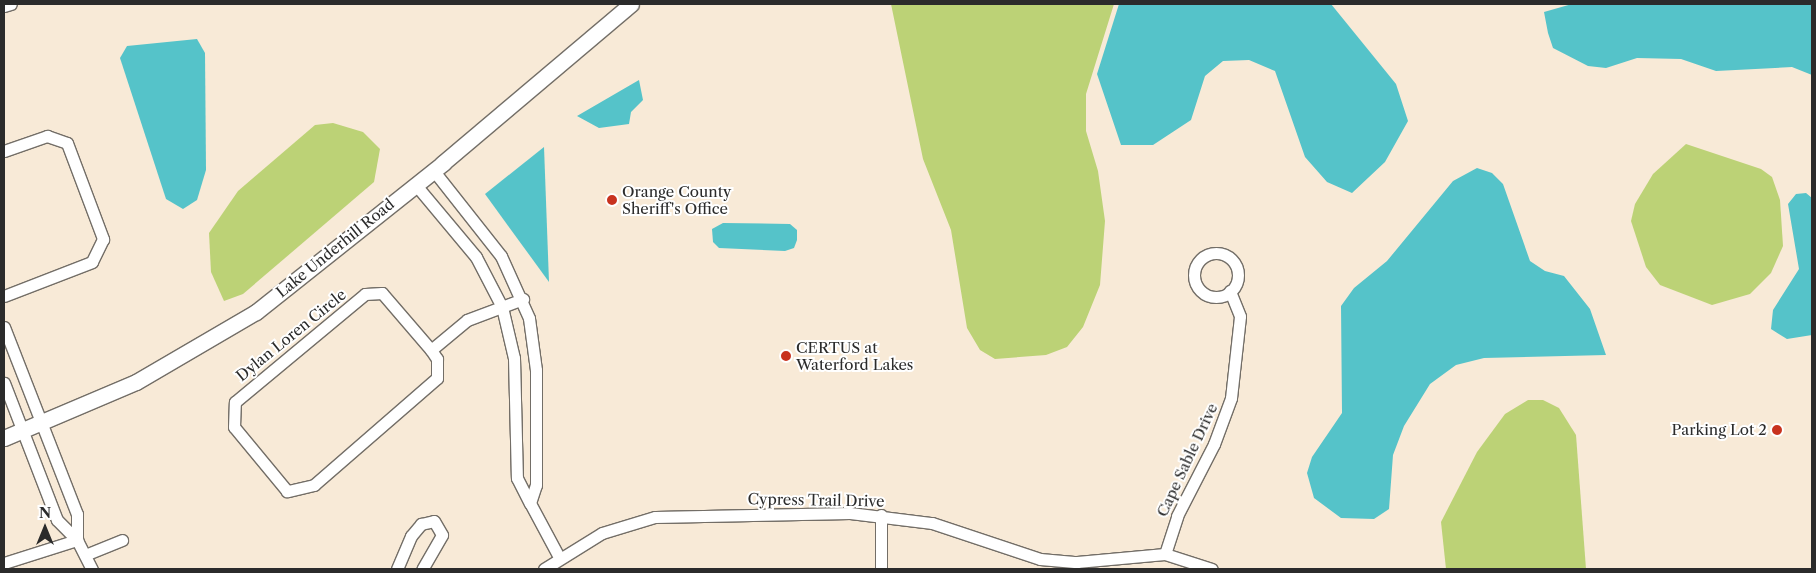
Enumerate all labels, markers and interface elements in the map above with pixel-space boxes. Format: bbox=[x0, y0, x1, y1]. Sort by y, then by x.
place label: Orange County Sheriff's Office bbox=[622, 182, 731, 217]
marker: Orange County Sheriff's Office bbox=[606, 194, 618, 206]
street label: Lake Underhill Road bbox=[272, 195, 398, 301]
street label: Dylan Loren Circle bbox=[232, 285, 350, 385]
place label: CERTUS at Waterford Lakes bbox=[796, 338, 913, 373]
marker: CERTUS at Waterford Lakes bbox=[780, 350, 792, 362]
street label: Cape Sable Drive bbox=[1153, 401, 1221, 519]
place label: Parking Lot 2 bbox=[1672, 421, 1767, 439]
marker: Parking Lot 2 bbox=[1771, 424, 1783, 436]
street label: Cypress Trail Drive bbox=[747, 490, 885, 510]
north arrow bbox=[20, 503, 70, 553]
text: N bbox=[39, 504, 51, 522]

